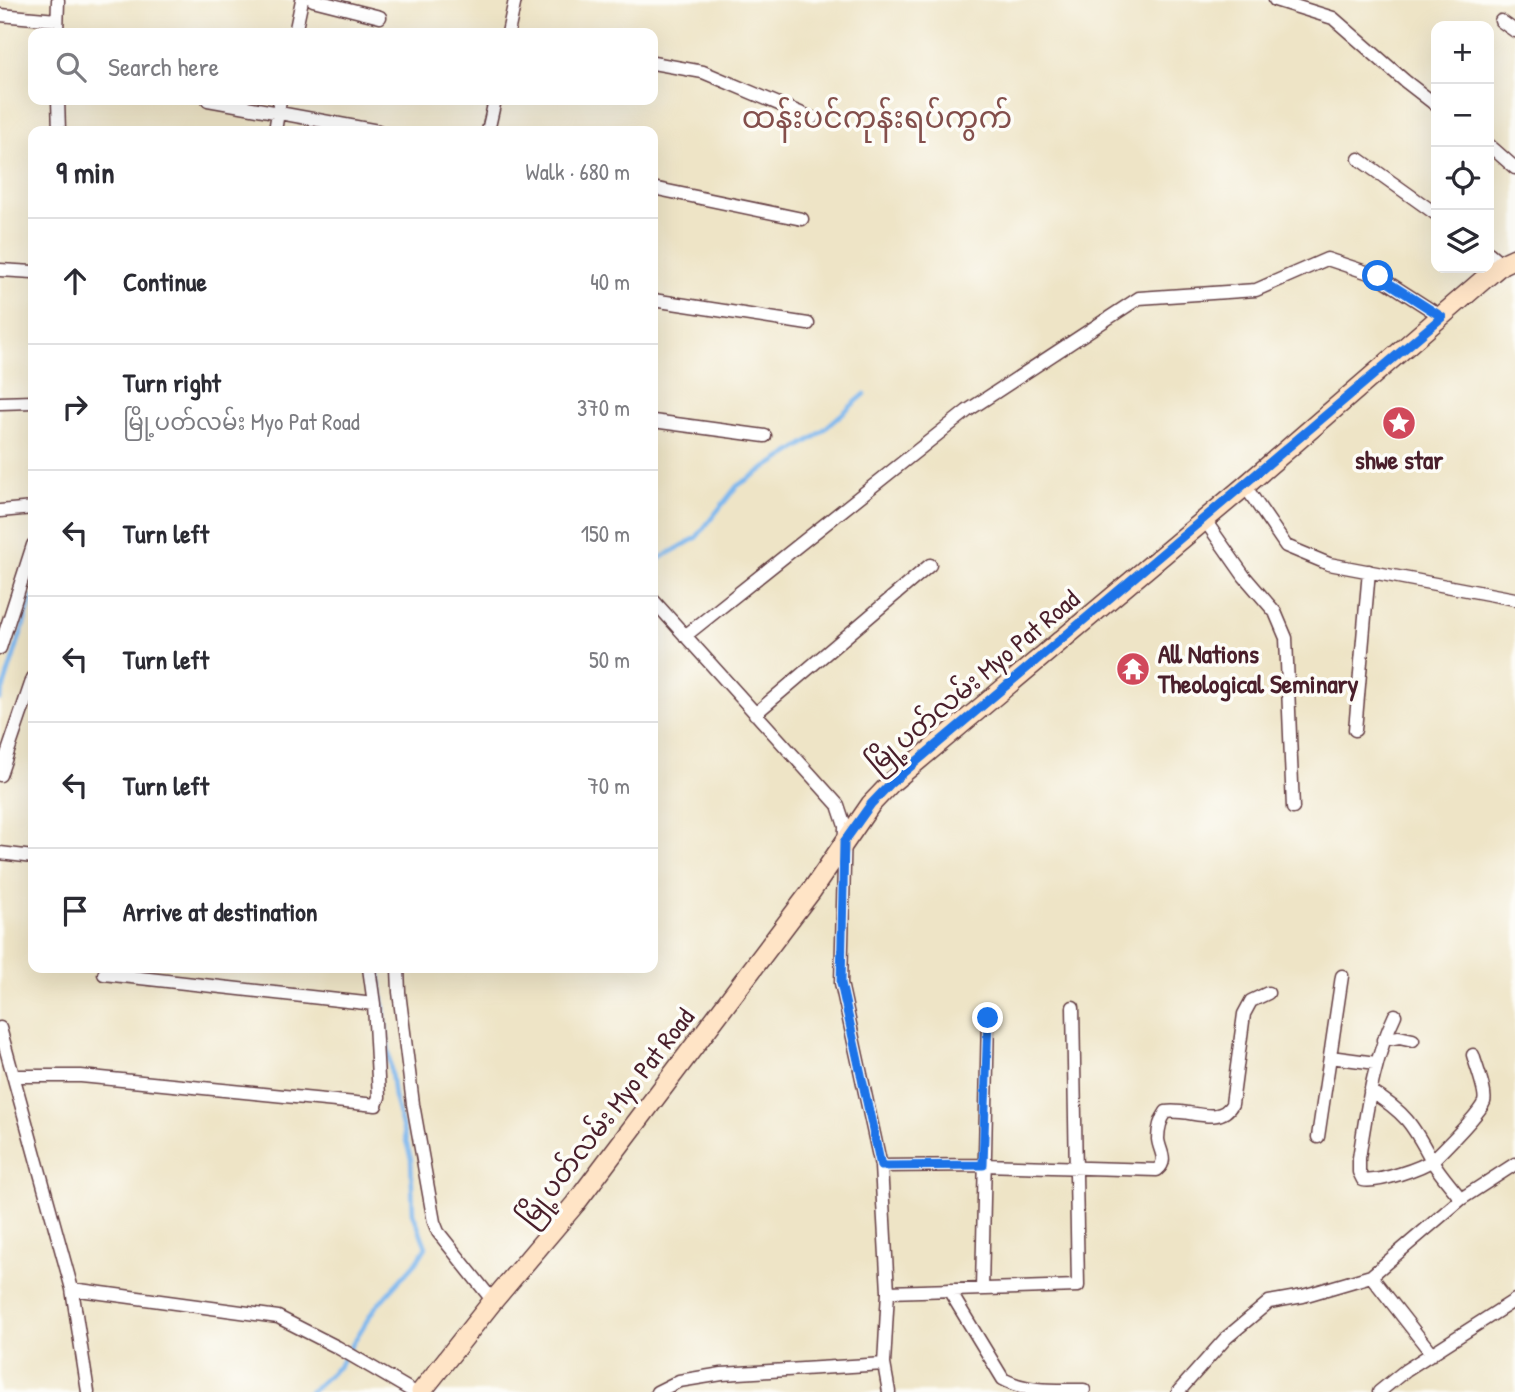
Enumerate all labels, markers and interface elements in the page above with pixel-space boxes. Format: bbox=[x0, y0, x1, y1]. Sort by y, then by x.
map controls bbox=[1431, 21, 1494, 273]
button: + bbox=[1431, 21, 1494, 84]
search box bbox=[28, 28, 658, 105]
icon: search bbox=[52, 48, 90, 86]
text: Search here bbox=[108, 49, 219, 84]
button: − bbox=[1431, 84, 1494, 147]
district label: ထန်းပင်ကုန်းရပ်ကွက် bbox=[742, 96, 1012, 143]
button: locate bbox=[1431, 147, 1494, 210]
text: 9 min bbox=[56, 152, 115, 192]
text: Walk · 680 m bbox=[526, 156, 630, 187]
button: layers bbox=[1431, 210, 1494, 273]
route start bbox=[1362, 260, 1393, 291]
icon: ahead bbox=[56, 262, 94, 300]
text: Continue bbox=[123, 264, 207, 299]
text: 40 m bbox=[590, 266, 630, 297]
text: Turn right bbox=[123, 365, 221, 400]
icon: right bbox=[56, 388, 94, 426]
text: 370 m bbox=[577, 392, 630, 423]
place icon: shwe star bbox=[1380, 404, 1418, 442]
text: မြို့ပတ်လမ်း Myo Pat Road bbox=[123, 406, 360, 437]
place label: shwe star bbox=[1355, 442, 1444, 477]
icon: left bbox=[56, 514, 94, 552]
text: Turn left bbox=[123, 516, 209, 551]
text: 150 m bbox=[581, 518, 630, 549]
street label: မြို့ပတ်လမ်း Myo Pat Road bbox=[859, 581, 1089, 783]
place label: All Nations Theological Seminary bbox=[1157, 636, 1359, 702]
icon: left bbox=[56, 640, 94, 678]
text: Turn left bbox=[123, 642, 209, 677]
text: 50 m bbox=[589, 644, 630, 675]
temple icon: All Nations Theological Seminary bbox=[1114, 650, 1152, 688]
icon: left bbox=[56, 766, 94, 804]
text: Turn left bbox=[123, 768, 209, 803]
text: 70 m bbox=[587, 770, 630, 801]
icon: arrive bbox=[56, 892, 94, 930]
text: Arrive at destination bbox=[123, 894, 318, 929]
street label: မြို့ပတ်လမ်း Myo Pat Road bbox=[509, 1001, 705, 1235]
route end bbox=[972, 1002, 1003, 1033]

